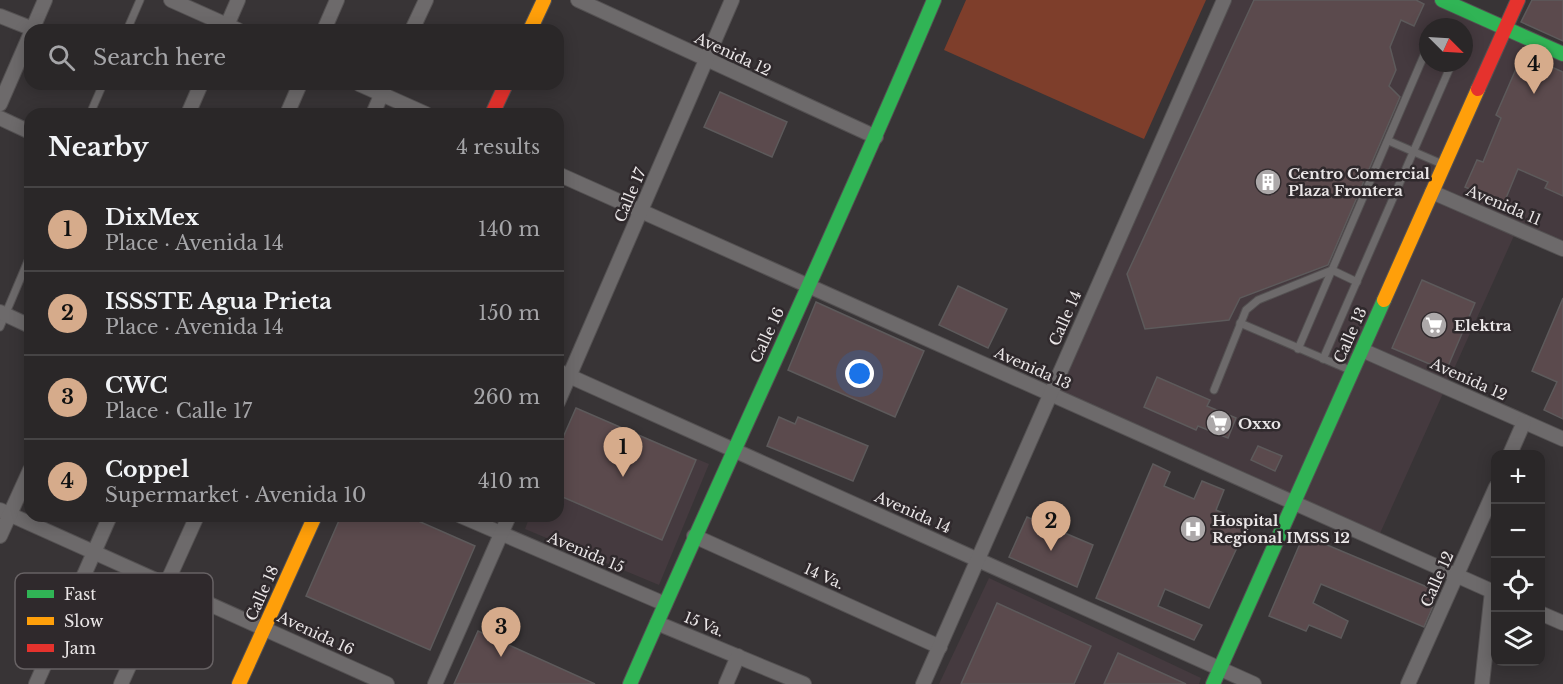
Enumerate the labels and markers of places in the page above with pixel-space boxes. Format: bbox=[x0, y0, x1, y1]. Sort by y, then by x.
pin: 4 bbox=[1514, 44, 1553, 94]
place label: Centro Comercial Plaza Frontera bbox=[1288, 164, 1431, 200]
building icon: Centro Comercial Plaza Frontera bbox=[1253, 167, 1283, 197]
supermarket icon: Elektra bbox=[1419, 310, 1449, 340]
place label: Elektra bbox=[1454, 316, 1512, 335]
supermarket icon: Oxxo bbox=[1204, 408, 1234, 438]
place label: Oxxo bbox=[1238, 414, 1281, 433]
pin: 1 bbox=[604, 428, 642, 477]
pin: 2 bbox=[1032, 502, 1070, 551]
place label: Hospital Regional IMSS 12 bbox=[1212, 511, 1350, 547]
hospital icon: Hospital Regional IMSS 12 bbox=[1178, 514, 1208, 544]
pin: 3 bbox=[482, 608, 520, 657]

